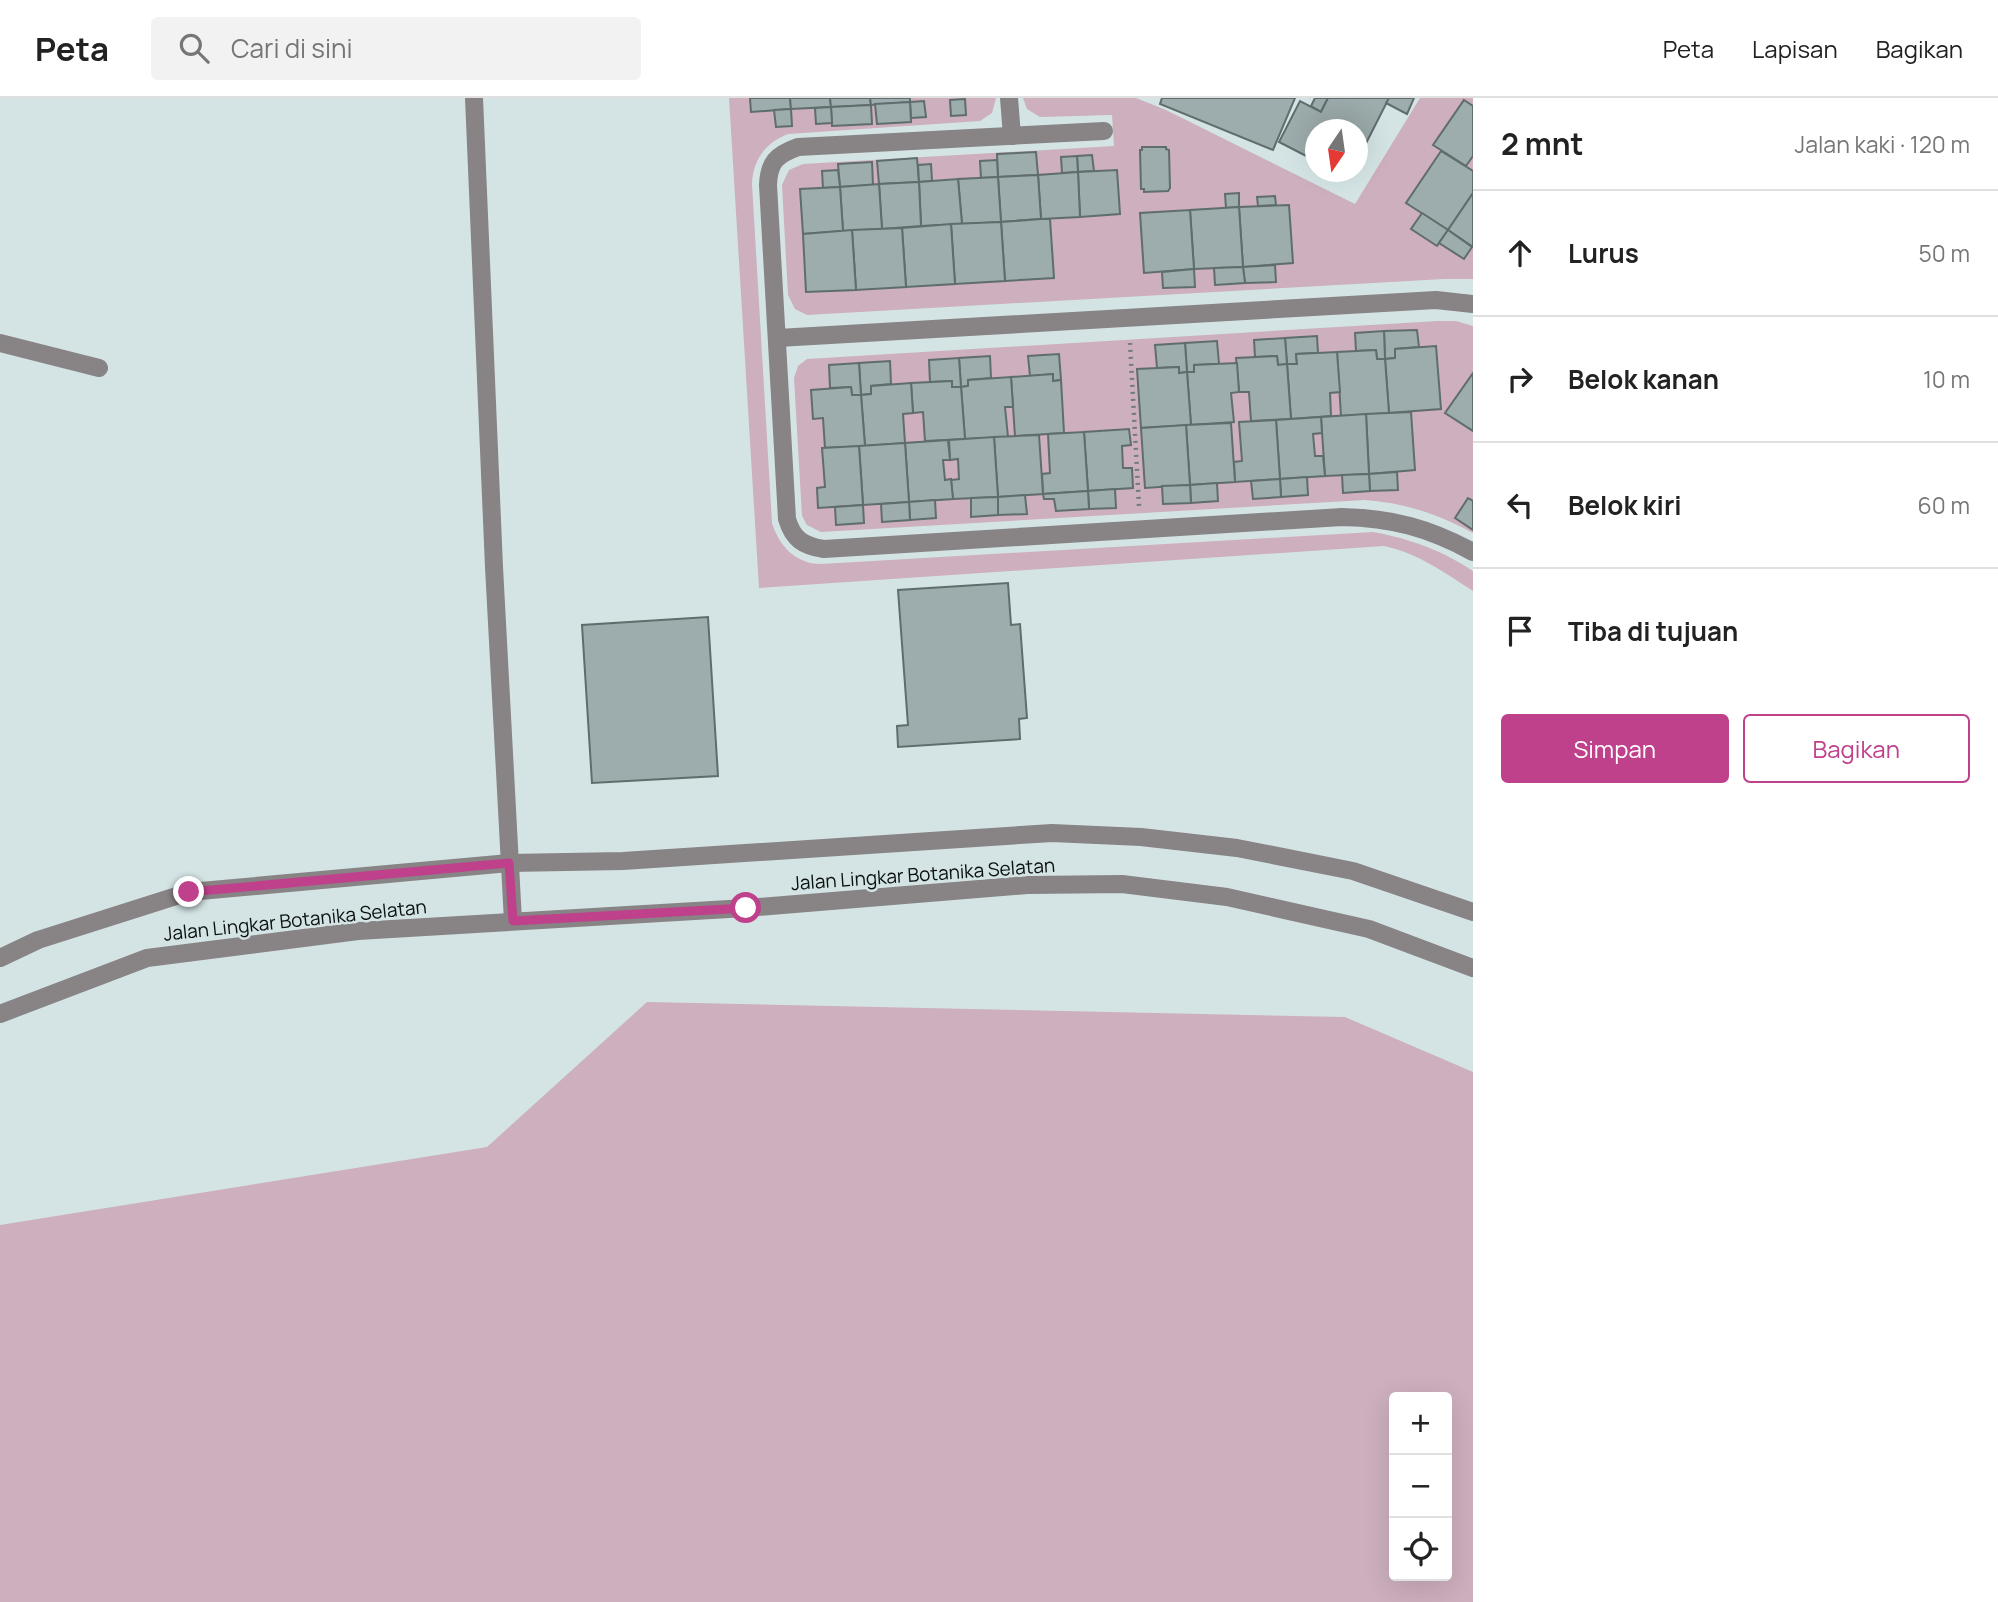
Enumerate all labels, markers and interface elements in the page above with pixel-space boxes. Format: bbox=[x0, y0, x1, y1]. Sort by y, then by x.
search box bbox=[151, 17, 641, 80]
text: Peta bbox=[35, 26, 109, 71]
icon: search bbox=[175, 29, 213, 67]
text: Cari di sini bbox=[231, 30, 353, 66]
text: Peta bbox=[1663, 32, 1714, 65]
text: Lapisan bbox=[1752, 32, 1838, 65]
text: Bagikan bbox=[1876, 32, 1963, 65]
north arrow bbox=[1305, 119, 1368, 182]
text: 2 mnt bbox=[1501, 123, 1584, 164]
text: Jalan kaki · 120 m bbox=[1795, 128, 1970, 160]
icon: ahead bbox=[1501, 234, 1539, 272]
text: Lurus bbox=[1568, 235, 1639, 271]
text: 50 m bbox=[1919, 237, 1970, 269]
icon: right bbox=[1501, 360, 1539, 398]
text: Belok kanan bbox=[1568, 361, 1719, 397]
text: 10 m bbox=[1923, 363, 1970, 395]
icon: left bbox=[1501, 486, 1539, 524]
text: Belok kiri bbox=[1568, 487, 1682, 523]
text: 60 m bbox=[1918, 489, 1970, 521]
icon: arrive bbox=[1501, 612, 1539, 650]
text: Tiba di tujuan bbox=[1568, 613, 1738, 649]
button: Simpan bbox=[1501, 714, 1729, 783]
button: Bagikan bbox=[1743, 714, 1970, 783]
street label: Jalan Lingkar Botanika Selatan bbox=[790, 852, 1056, 896]
route end bbox=[173, 876, 204, 907]
route start bbox=[730, 892, 761, 923]
street label: Jalan Lingkar Botanika Selatan bbox=[162, 893, 428, 947]
map controls bbox=[1389, 1392, 1452, 1581]
button: + bbox=[1389, 1392, 1452, 1455]
button: − bbox=[1389, 1455, 1452, 1518]
button: locate bbox=[1389, 1518, 1452, 1581]

